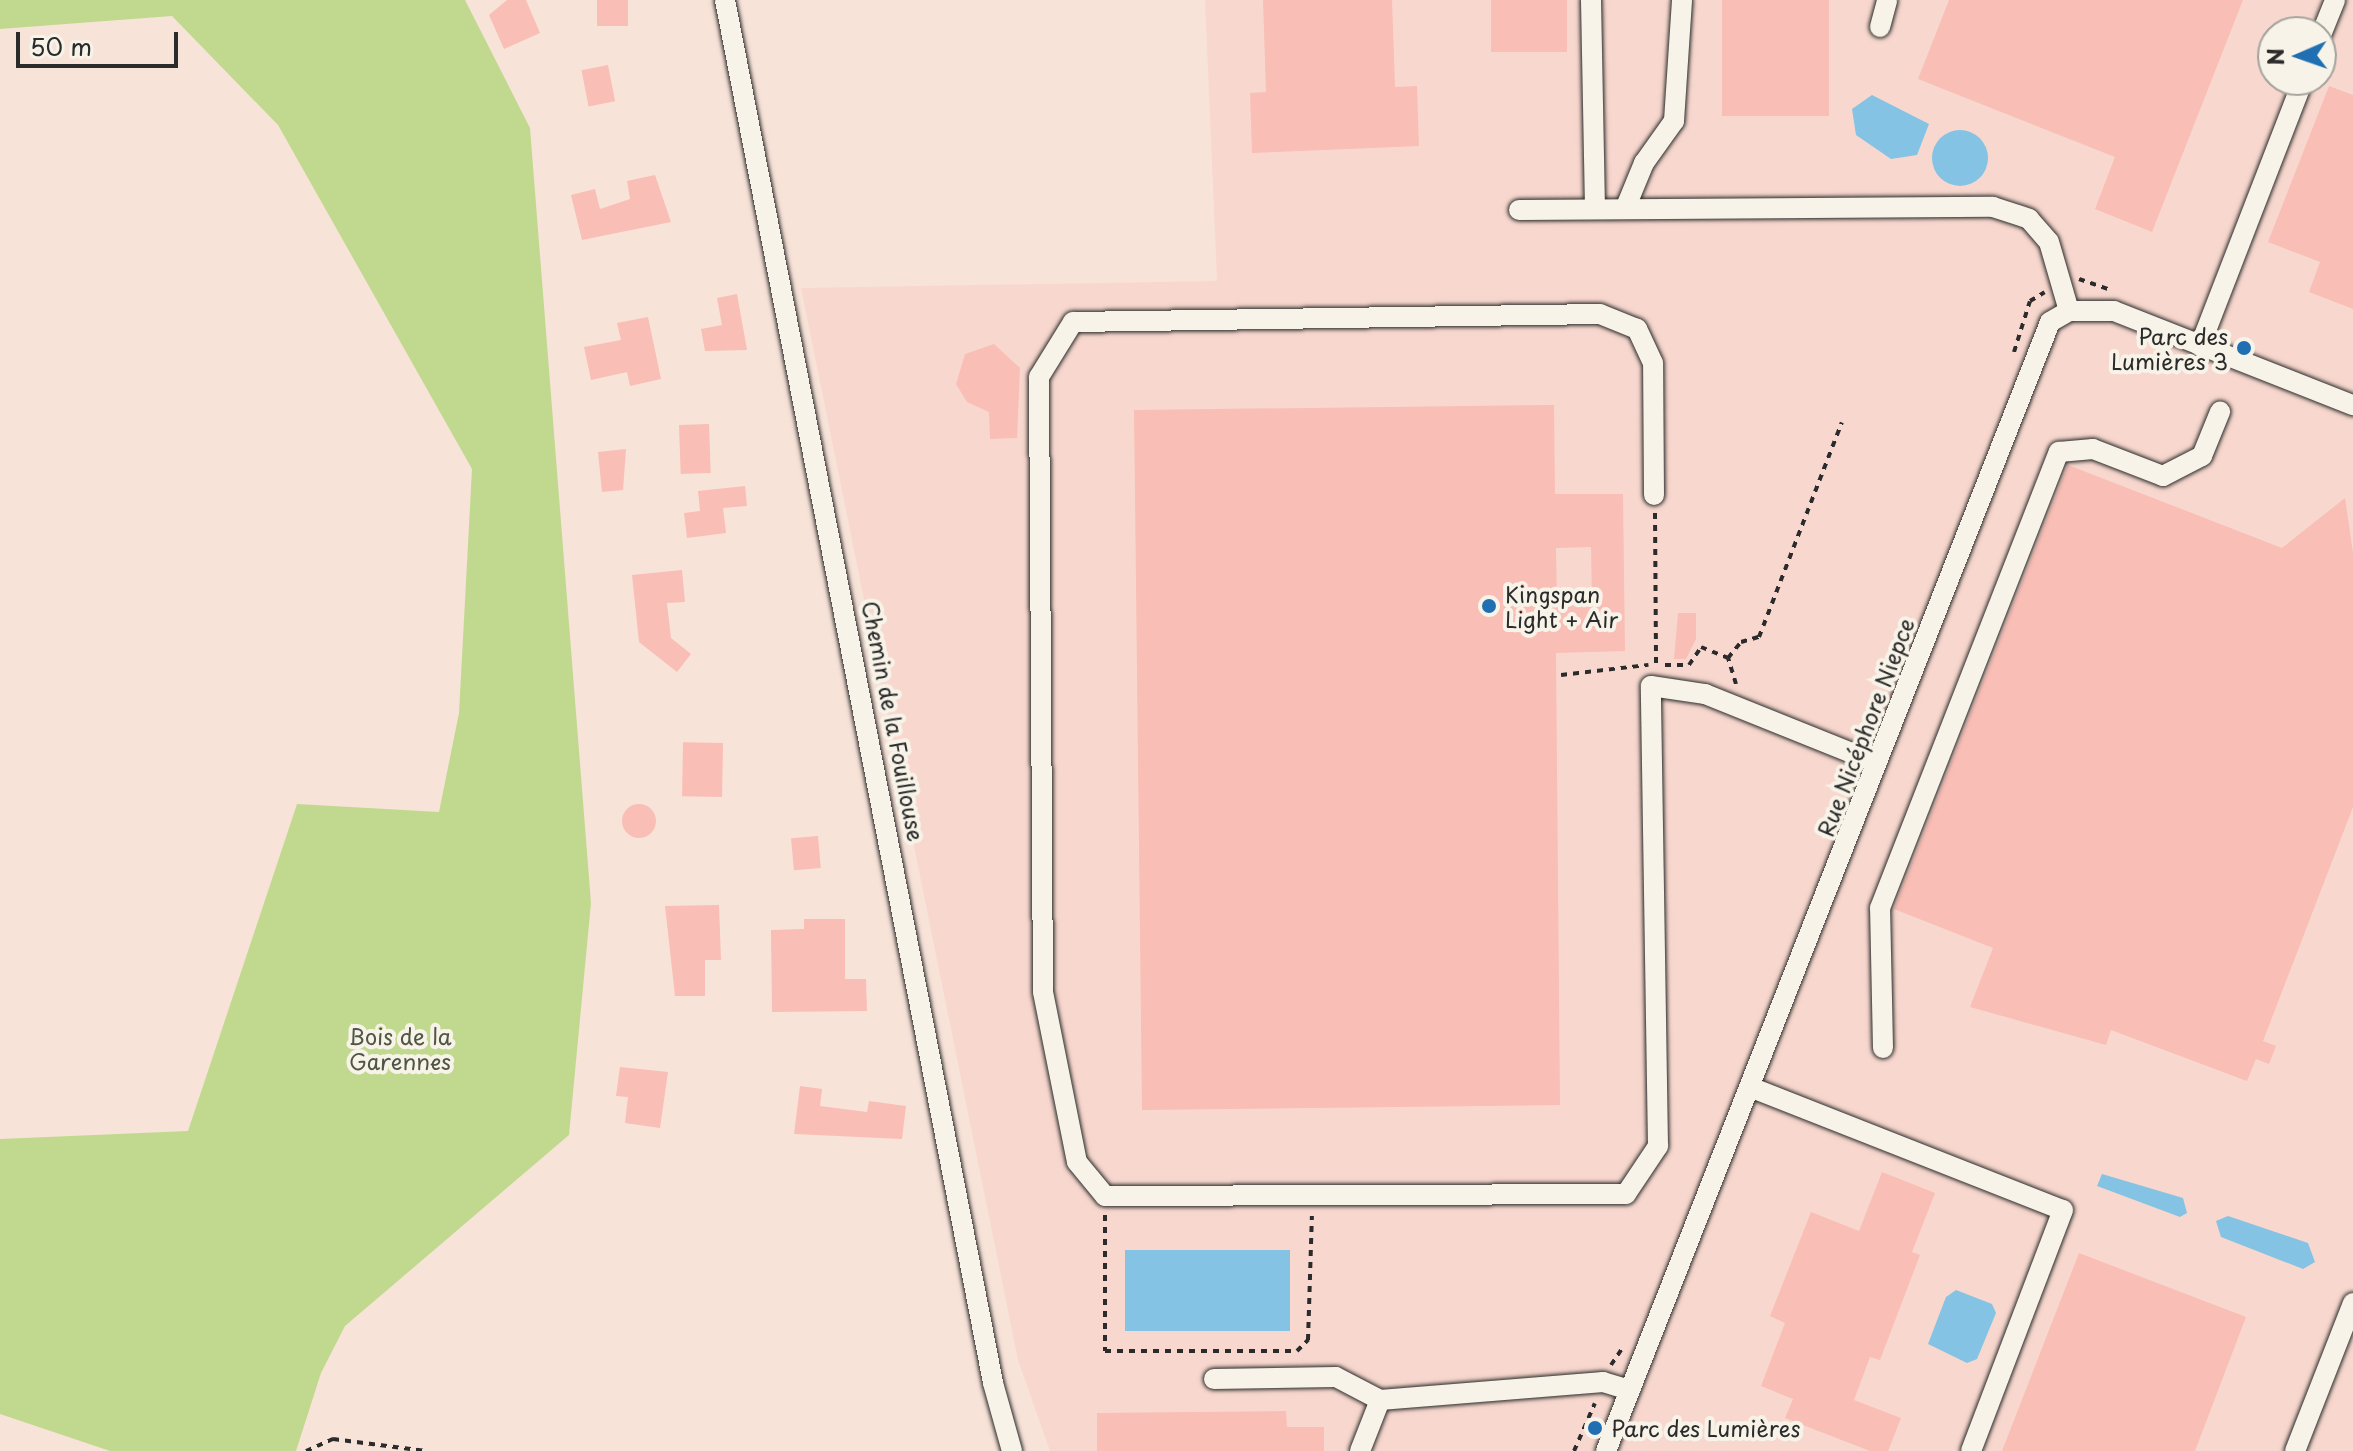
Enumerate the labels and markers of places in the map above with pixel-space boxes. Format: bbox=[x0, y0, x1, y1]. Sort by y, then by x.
place label: Parc des Lumières 3 bbox=[2112, 322, 2228, 374]
marker: Parc des Lumières 3 bbox=[2235, 339, 2253, 357]
place label: Kingspan Light + Air bbox=[1505, 580, 1620, 632]
marker: Kingspan Light + Air bbox=[1480, 597, 1498, 615]
place label: Parc des Lumières bbox=[1611, 1415, 1801, 1441]
marker: Parc des Lumières bbox=[1586, 1419, 1604, 1437]

